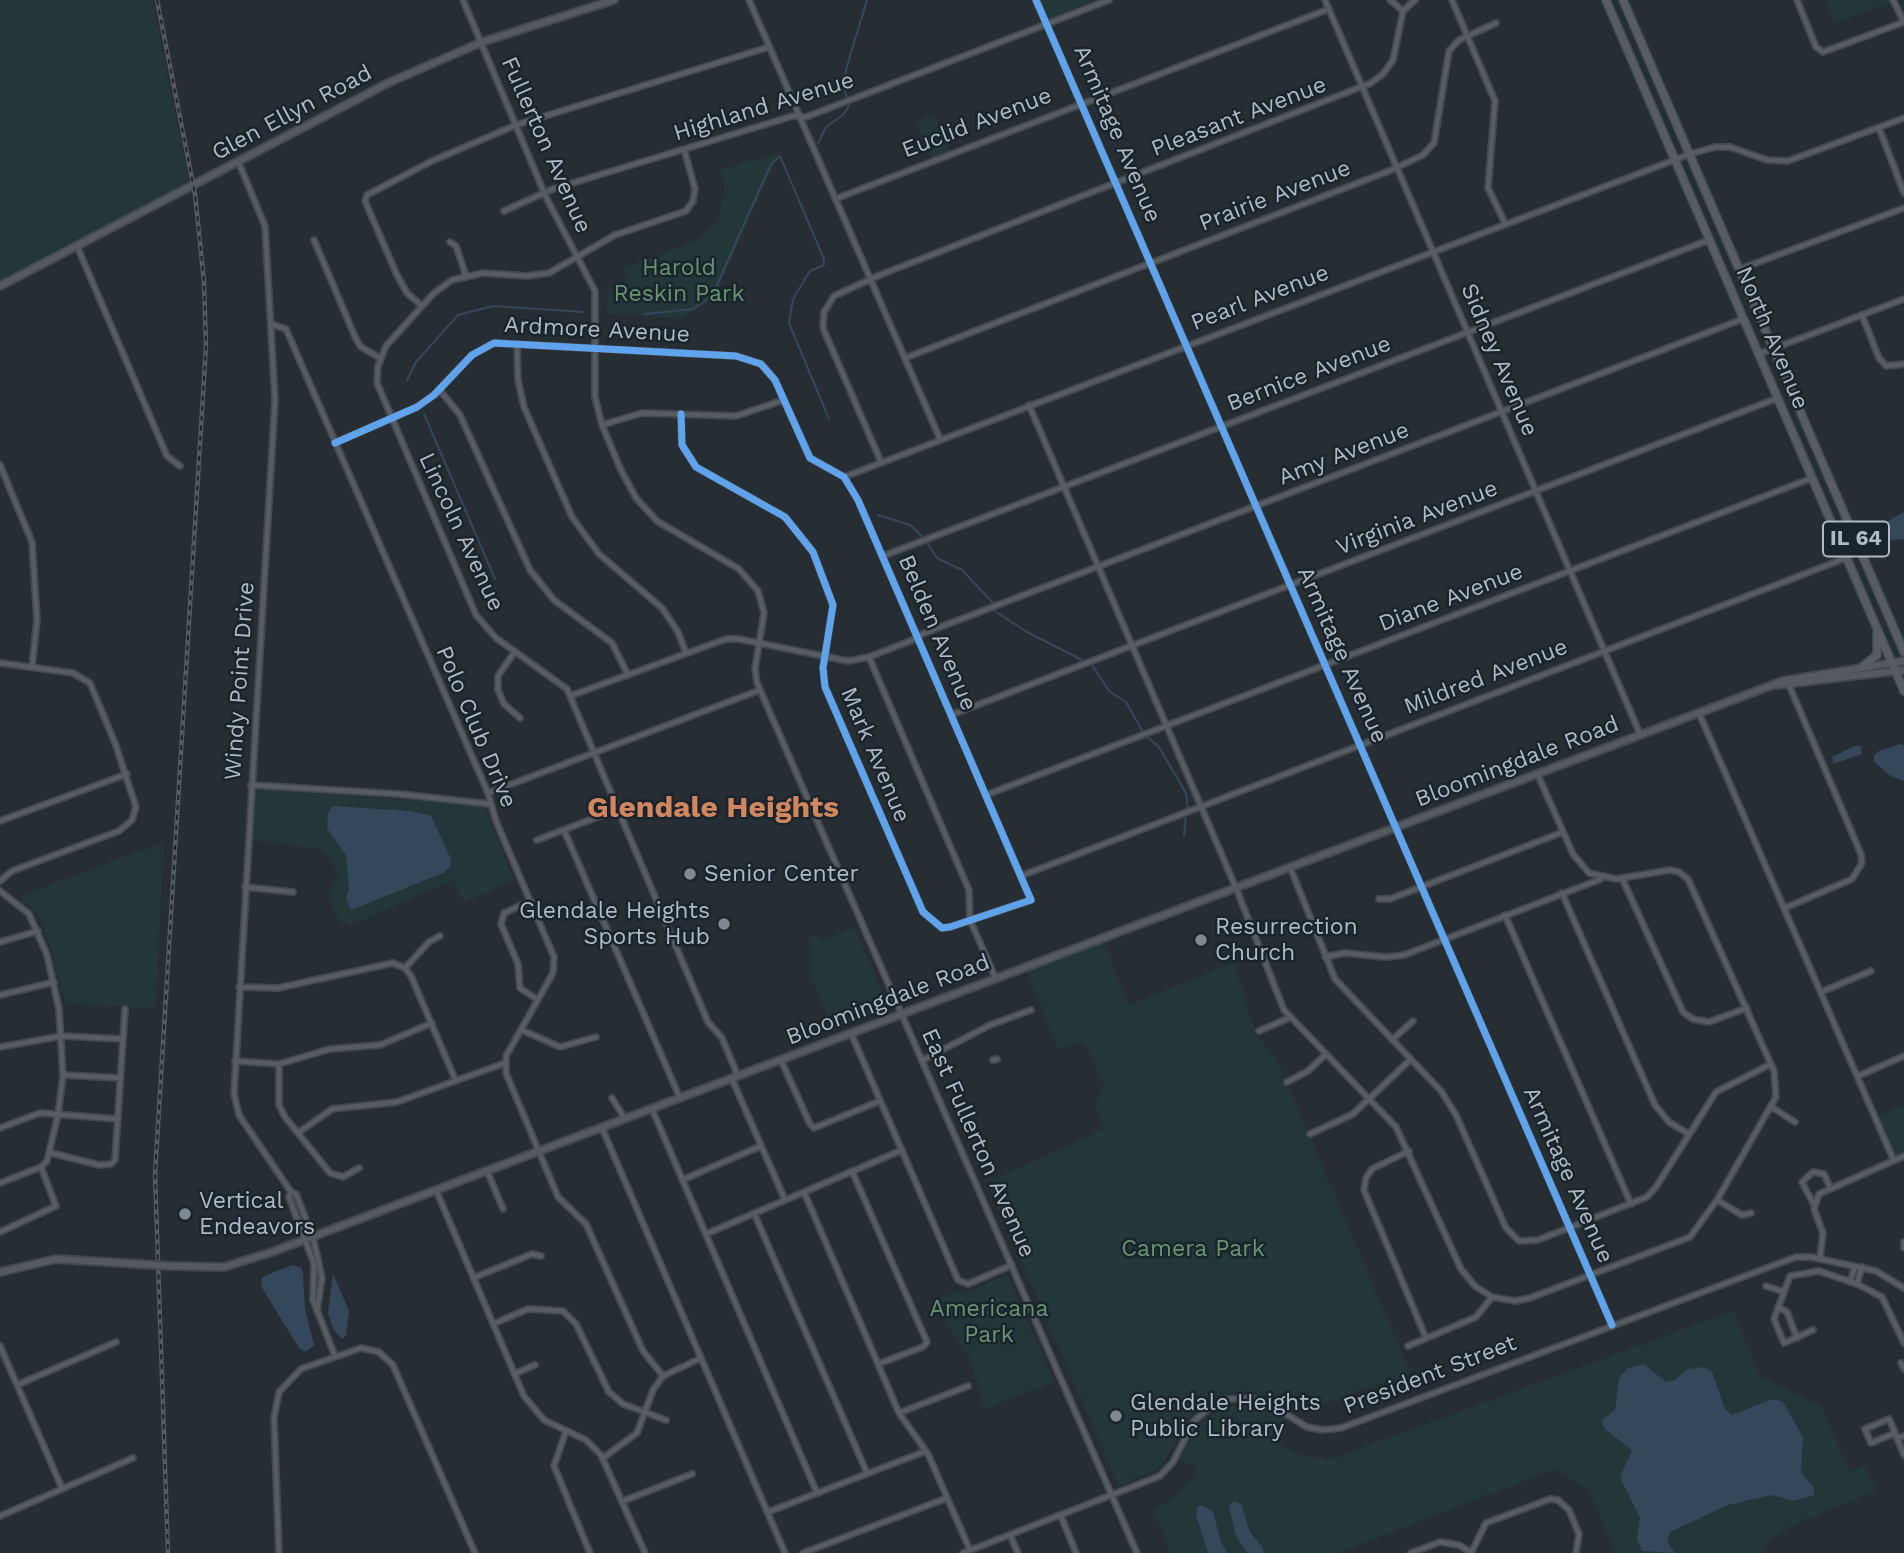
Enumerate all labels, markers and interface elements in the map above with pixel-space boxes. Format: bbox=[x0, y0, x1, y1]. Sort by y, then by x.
street label: Armitage Avenue bbox=[1067, 41, 1167, 227]
street label: Fullerton Avenue bbox=[495, 53, 597, 237]
street label: Glen Ellyn Road bbox=[207, 59, 377, 167]
street label: Highland Avenue bbox=[670, 66, 858, 148]
street label: Pleasant Avenue bbox=[1148, 71, 1330, 163]
street label: Euclid Avenue bbox=[898, 82, 1056, 164]
street label: Prairie Avenue bbox=[1195, 154, 1355, 238]
park label: Harold Reskin Park bbox=[613, 254, 745, 308]
street label: Pearl Avenue bbox=[1187, 259, 1333, 337]
street label: North Avenue bbox=[1730, 263, 1814, 413]
street label: Sidney Avenue bbox=[1454, 280, 1544, 440]
street label: Ardmore Avenue bbox=[503, 311, 691, 349]
street label: Bernice Avenue bbox=[1223, 330, 1395, 418]
street label: Amy Avenue bbox=[1275, 416, 1413, 492]
street label: Lincoln Avenue bbox=[412, 449, 510, 615]
street label: Virginia Avenue bbox=[1332, 475, 1502, 561]
road number: IL 64 bbox=[1823, 522, 1889, 556]
street label: Belden Avenue bbox=[892, 551, 982, 715]
street label: Diane Avenue bbox=[1375, 558, 1527, 638]
street label: Armitage Avenue bbox=[1291, 563, 1393, 747]
street label: Windy Point Drive bbox=[219, 581, 261, 781]
street label: Mildred Avenue bbox=[1400, 633, 1572, 721]
street label: Polo Club Drive bbox=[430, 642, 522, 812]
street label: Mark Avenue bbox=[834, 683, 916, 827]
street label: Bloomingdale Road bbox=[1411, 710, 1623, 814]
district label: Glendale Heights bbox=[587, 790, 839, 826]
place label: Senior Center bbox=[704, 860, 859, 888]
marker: Senior Center bbox=[682, 866, 698, 882]
place label: Glendale Heights Sports Hub bbox=[519, 897, 710, 951]
place label: Resurrection Church bbox=[1215, 913, 1358, 967]
marker: Glendale Heights Sports Hub bbox=[716, 916, 732, 932]
marker: Resurrection Church bbox=[1193, 932, 1209, 948]
street label: Bloomingdale Road bbox=[782, 948, 994, 1052]
street label: East Fullerton Avenue bbox=[915, 1024, 1041, 1262]
street label: Armitage Avenue bbox=[1517, 1083, 1619, 1267]
place label: Vertical Endeavors bbox=[199, 1187, 315, 1241]
marker: Vertical Endeavors bbox=[177, 1206, 193, 1222]
park label: Camera Park bbox=[1121, 1235, 1265, 1263]
park label: Americana Park bbox=[929, 1295, 1049, 1349]
street label: President Street bbox=[1340, 1329, 1520, 1421]
place label: Glendale Heights Public Library bbox=[1130, 1389, 1321, 1443]
marker: Glendale Heights Public Library bbox=[1108, 1408, 1124, 1424]

